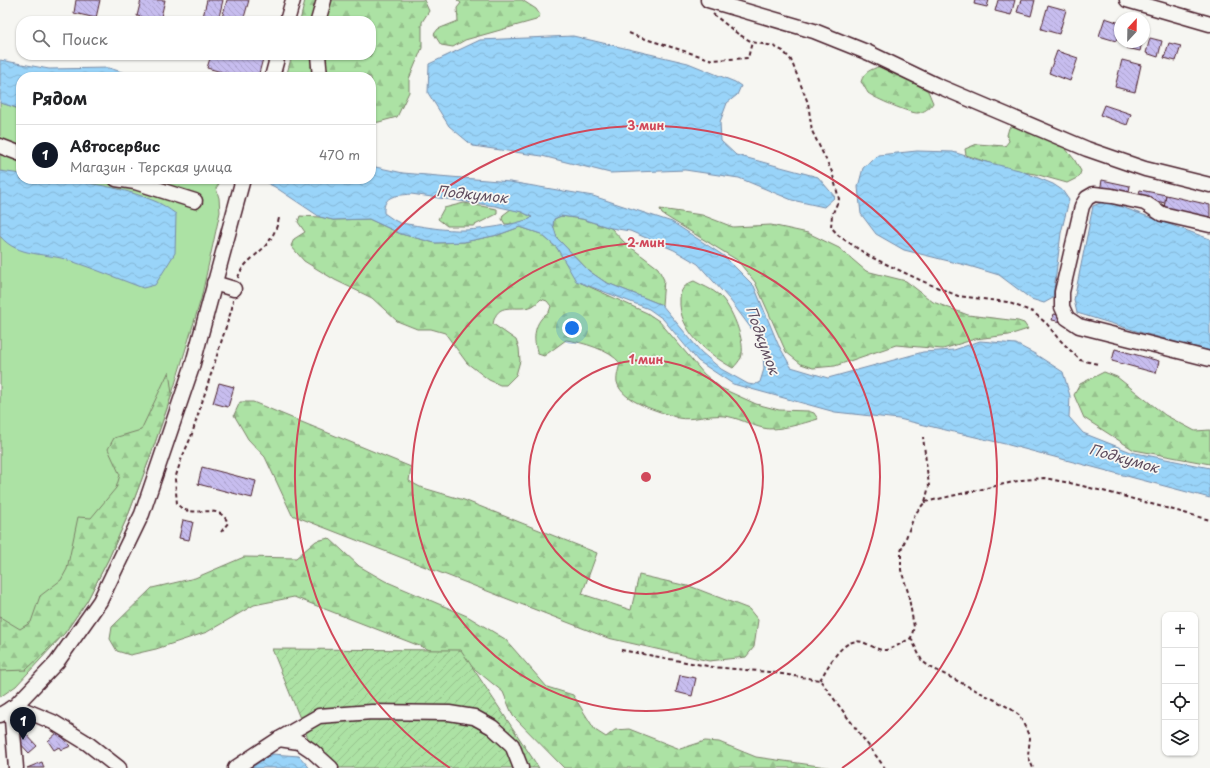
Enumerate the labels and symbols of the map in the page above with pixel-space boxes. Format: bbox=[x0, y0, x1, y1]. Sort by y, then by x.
north arrow bbox=[1114, 12, 1150, 48]
text: 3 мин bbox=[628, 116, 665, 134]
water label: Подкумок bbox=[435, 180, 510, 208]
text: 2 мин bbox=[627, 233, 665, 251]
water label: Подкумок bbox=[741, 303, 786, 379]
your location bbox=[562, 318, 582, 338]
text: 1 мин bbox=[629, 350, 664, 368]
water label: Подкумок bbox=[1087, 438, 1163, 478]
centre of rings bbox=[639, 470, 653, 484]
pin: 1 bbox=[10, 707, 36, 740]

